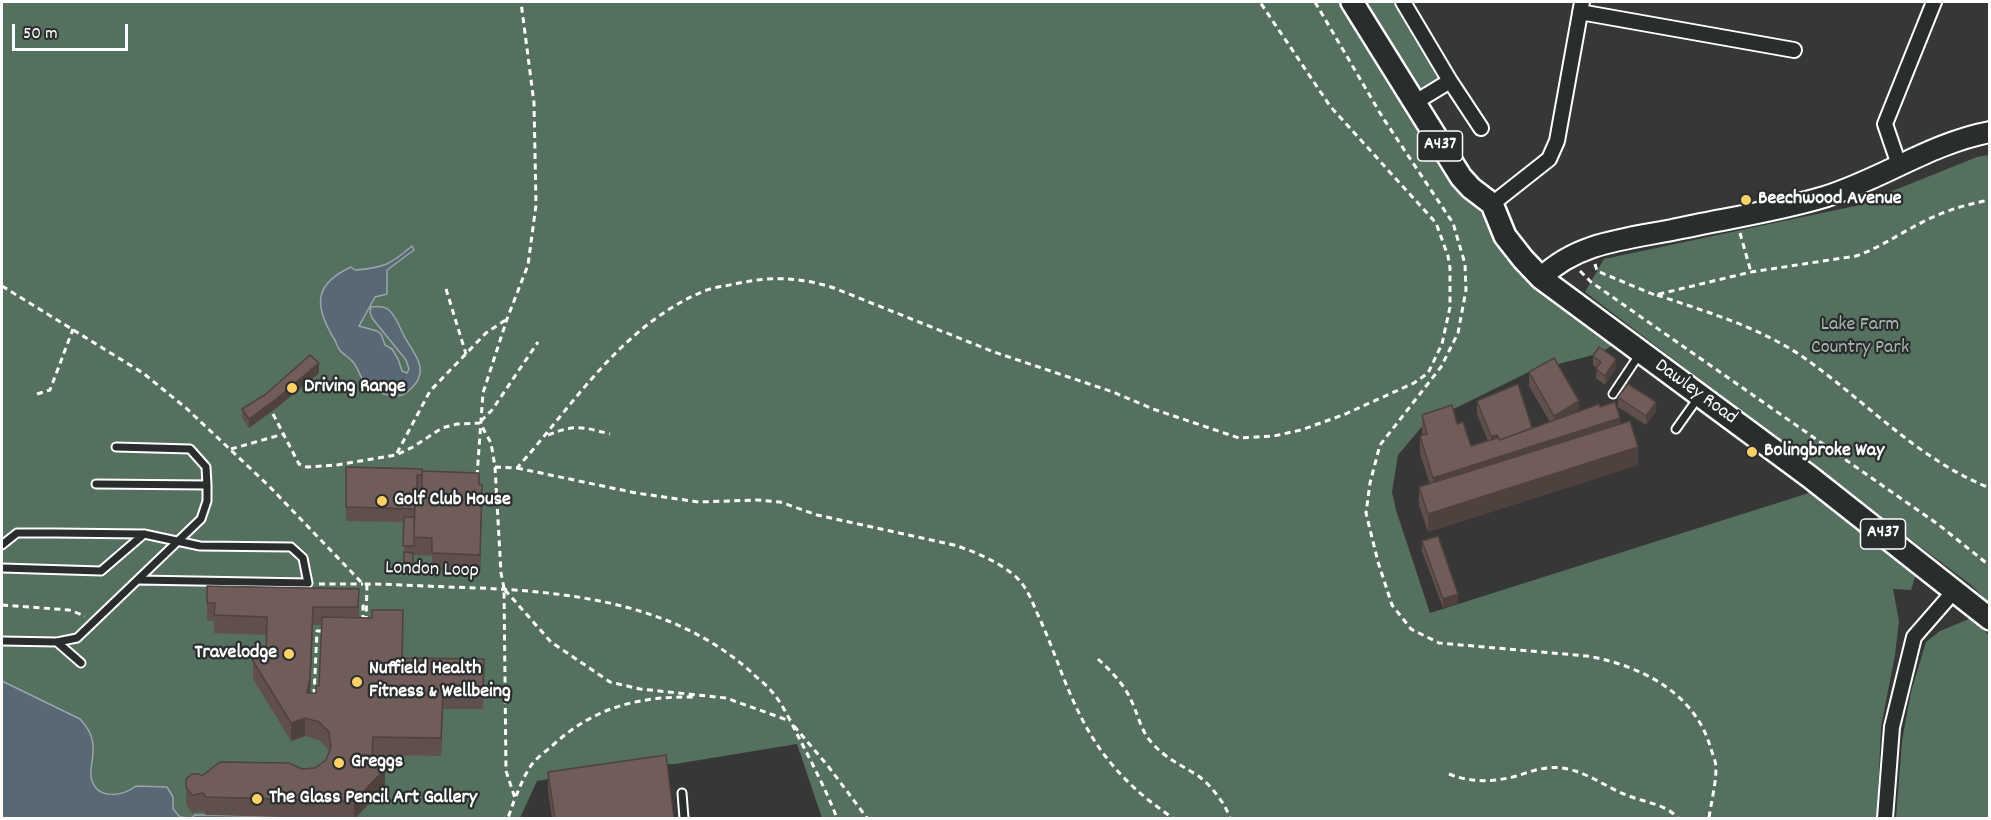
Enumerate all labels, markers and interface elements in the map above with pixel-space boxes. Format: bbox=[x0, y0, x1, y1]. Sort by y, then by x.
scale bar bbox=[15, 12, 130, 50]
text: 50 m bbox=[23, 22, 58, 47]
road number: A437 bbox=[1418, 131, 1462, 161]
place label: Beechwood Avenue bbox=[1758, 188, 1902, 212]
marker: Beechwood Avenue bbox=[1739, 193, 1753, 207]
park label: Lake Farm Country Park bbox=[1811, 314, 1909, 361]
street label: Dawley Road bbox=[1649, 355, 1741, 431]
place label: Driving Range bbox=[304, 376, 406, 400]
marker: Driving Range bbox=[285, 381, 299, 395]
place label: Bolingbroke Way bbox=[1764, 440, 1884, 464]
marker: Bolingbroke Way bbox=[1745, 445, 1759, 459]
place label: Golf Club House bbox=[394, 489, 511, 513]
marker: Golf Club House bbox=[375, 494, 389, 508]
road number: A437 bbox=[1860, 519, 1906, 549]
street label: London Loop bbox=[385, 557, 479, 585]
place label: Travelodge bbox=[194, 642, 277, 666]
marker: Travelodge bbox=[282, 647, 296, 661]
place label: Nuffield Health Fitness & Wellbeing bbox=[369, 658, 511, 705]
marker: Nuffield Health Fitness & Wellbeing bbox=[350, 675, 364, 689]
place label: Greggs bbox=[351, 751, 403, 775]
marker: Greggs bbox=[332, 756, 346, 770]
place label: The Glass Pencil Art Gallery bbox=[269, 787, 477, 811]
marker: The Glass Pencil Art Gallery bbox=[250, 792, 264, 806]

